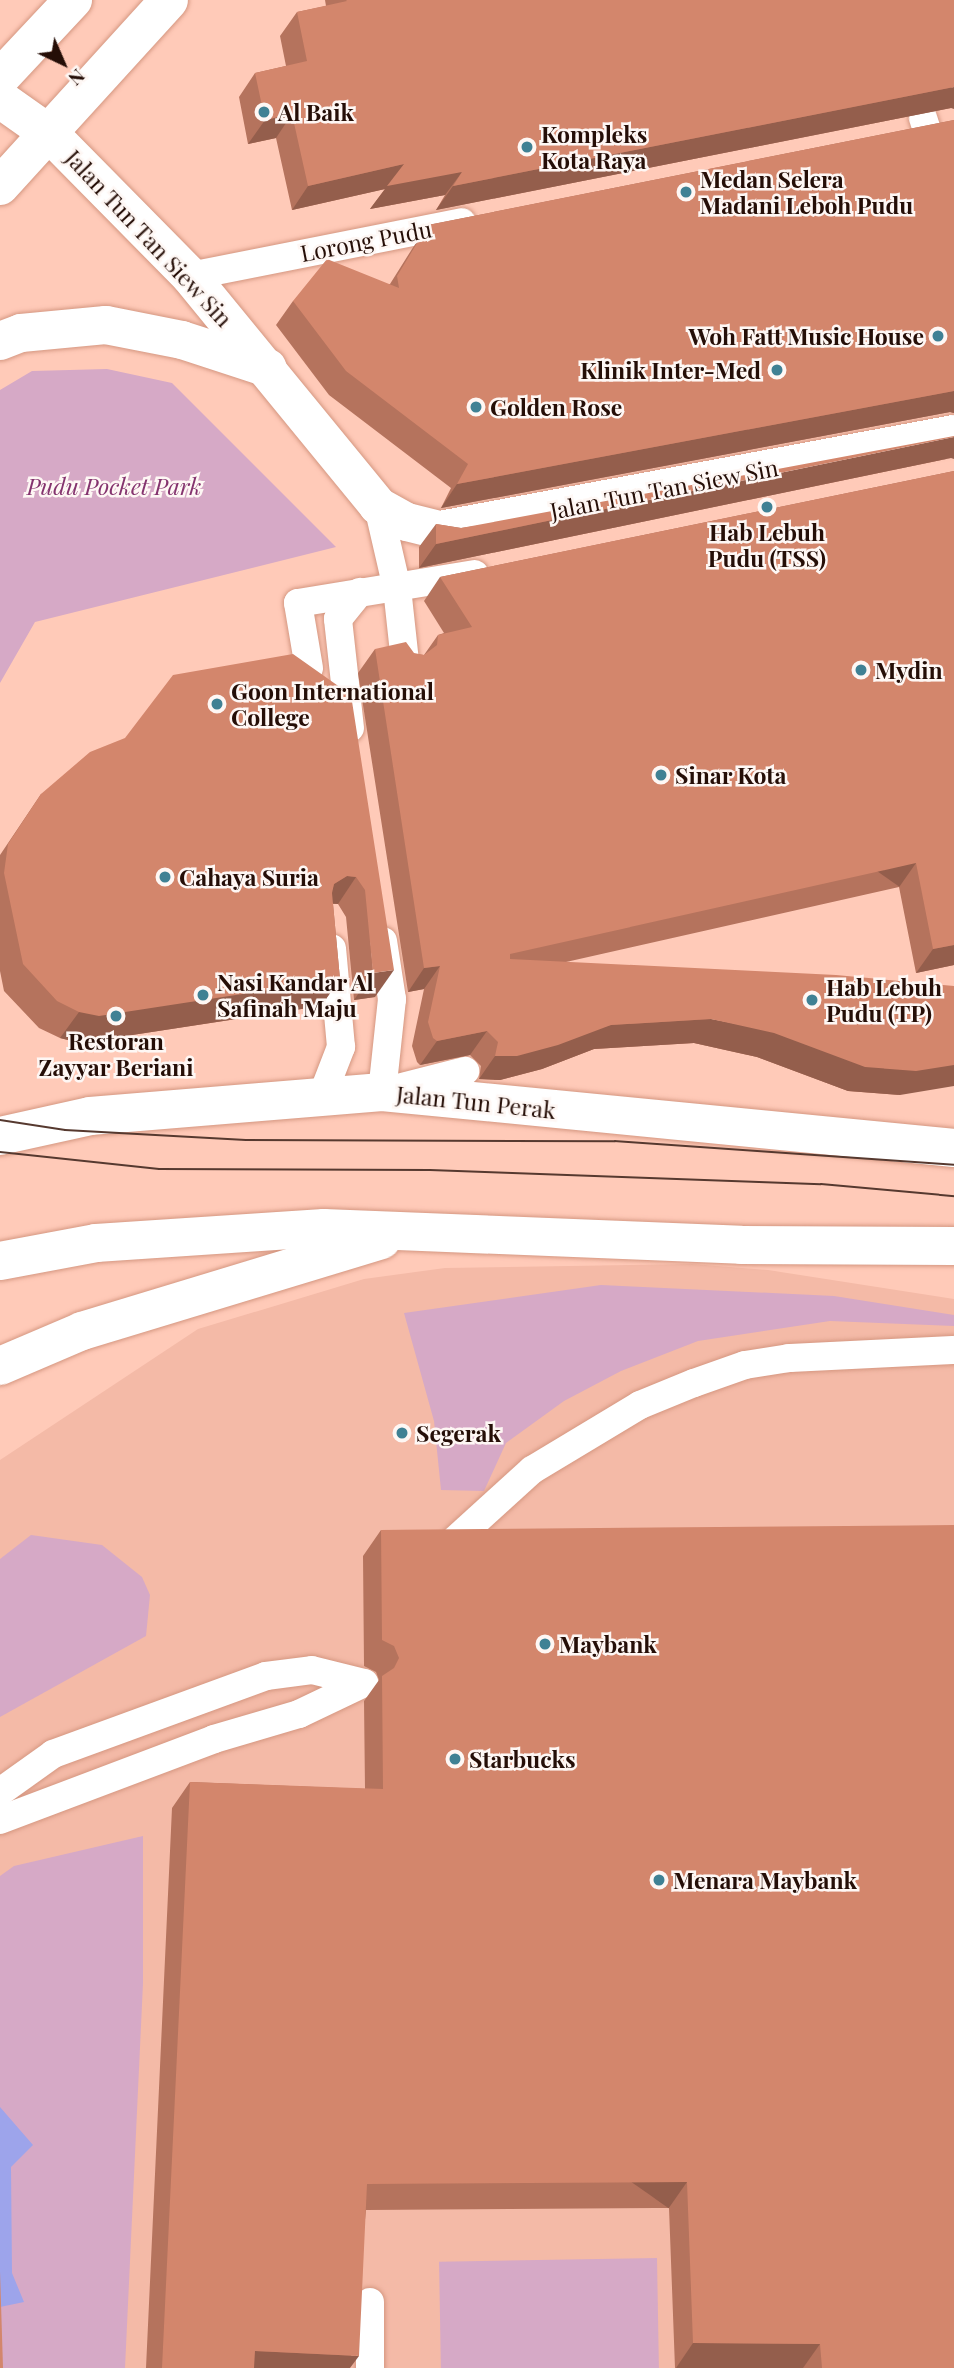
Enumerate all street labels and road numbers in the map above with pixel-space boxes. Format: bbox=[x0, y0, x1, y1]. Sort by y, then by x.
street label: Jalan Tun Tan Siew Sin bbox=[59, 143, 239, 333]
street label: Lorong Pudu bbox=[298, 215, 434, 267]
street label: Jalan Tun Tan Siew Sin bbox=[547, 453, 781, 525]
street label: Jalan Tun Perak bbox=[395, 1080, 557, 1124]

